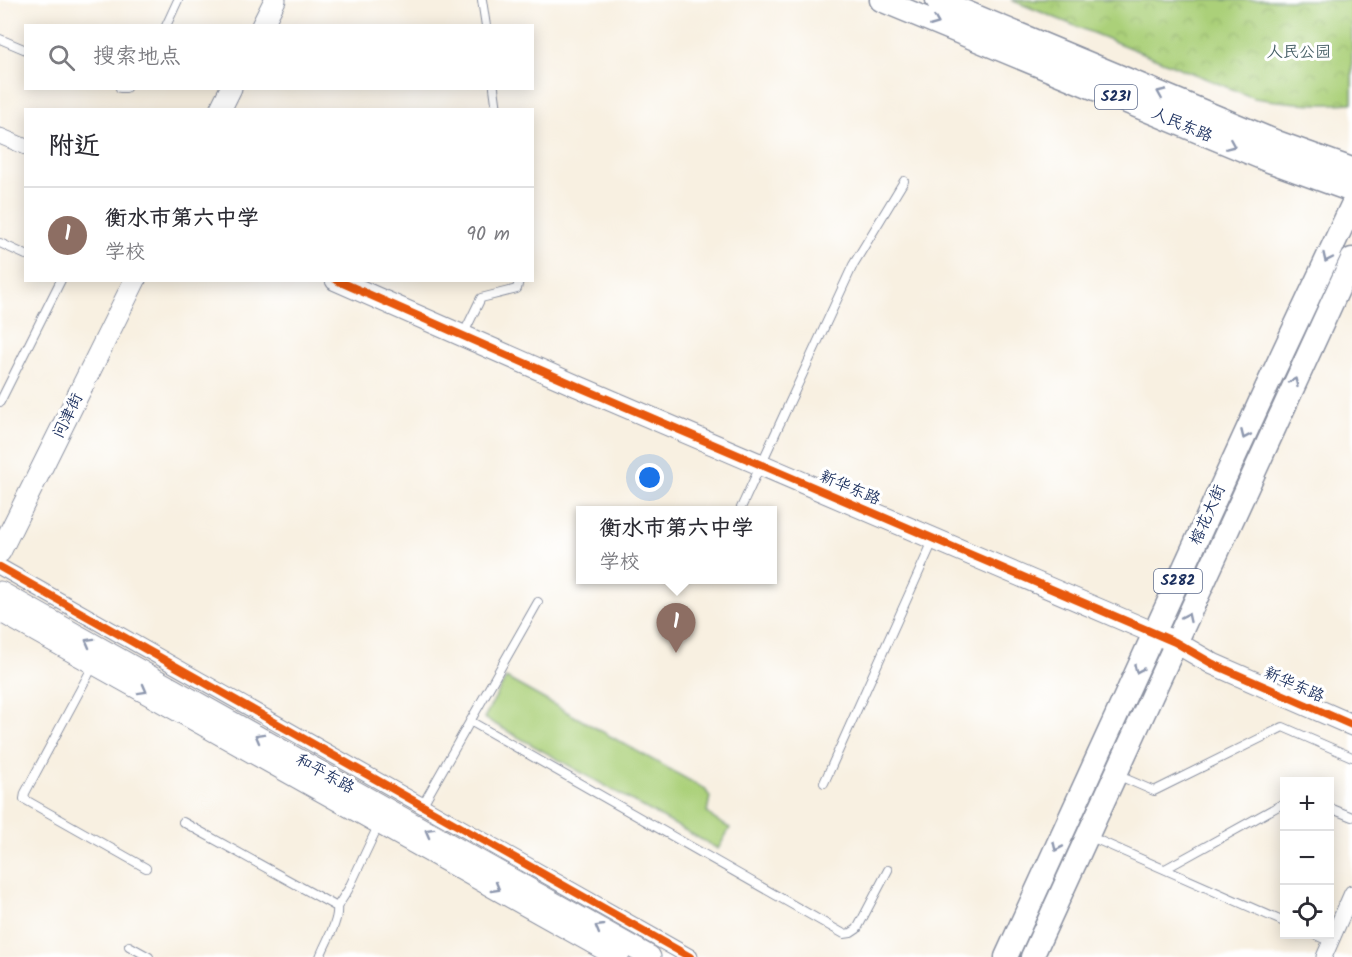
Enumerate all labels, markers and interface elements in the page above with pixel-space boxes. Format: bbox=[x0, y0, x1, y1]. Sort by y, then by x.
one-way arrow bbox=[929, 15, 940, 27]
search box bbox=[24, 24, 534, 90]
text: 搜索地点 bbox=[93, 40, 181, 75]
park label: 人民公园 bbox=[1267, 40, 1331, 65]
icon: search bbox=[45, 41, 78, 74]
road number: S231 bbox=[1095, 85, 1137, 109]
one-way arrow bbox=[1156, 88, 1167, 100]
street label: 人民东路 bbox=[1148, 101, 1216, 149]
text: 附近 bbox=[48, 126, 100, 168]
one-way arrow bbox=[1225, 138, 1236, 150]
text: 衡水市第六中学 bbox=[105, 202, 259, 237]
text: 1 bbox=[64, 219, 71, 251]
text: 90 m bbox=[466, 219, 510, 251]
text: 学校 bbox=[105, 237, 145, 269]
one-way arrow bbox=[1323, 251, 1335, 262]
one-way arrow bbox=[1286, 378, 1298, 389]
street label: 问津街 bbox=[46, 389, 90, 443]
one-way arrow bbox=[1240, 428, 1252, 439]
your location bbox=[635, 463, 664, 492]
street label: 新华东路 bbox=[816, 464, 884, 512]
street label: 榕花大街 bbox=[1184, 481, 1232, 549]
popup bbox=[576, 506, 777, 584]
text: 衡水市第六中学 bbox=[599, 512, 754, 547]
text: 学校 bbox=[599, 547, 639, 579]
road number: S282 bbox=[1154, 569, 1202, 593]
pin: 1 bbox=[656, 604, 696, 653]
one-way arrow bbox=[1179, 612, 1191, 623]
one-way arrow bbox=[84, 638, 95, 649]
street label: 新华东路 bbox=[1260, 661, 1328, 709]
one-way arrow bbox=[1133, 663, 1145, 674]
one-way arrow bbox=[137, 683, 147, 694]
one-way arrow bbox=[255, 733, 265, 744]
street label: 和平东路 bbox=[291, 748, 359, 800]
map controls bbox=[1280, 777, 1334, 939]
button: + bbox=[1280, 777, 1334, 831]
one-way arrow bbox=[425, 828, 435, 839]
button: − bbox=[1280, 831, 1334, 885]
one-way arrow bbox=[1052, 840, 1064, 851]
one-way arrow bbox=[490, 881, 501, 892]
button: locate bbox=[1280, 885, 1334, 939]
one-way arrow bbox=[595, 924, 605, 935]

